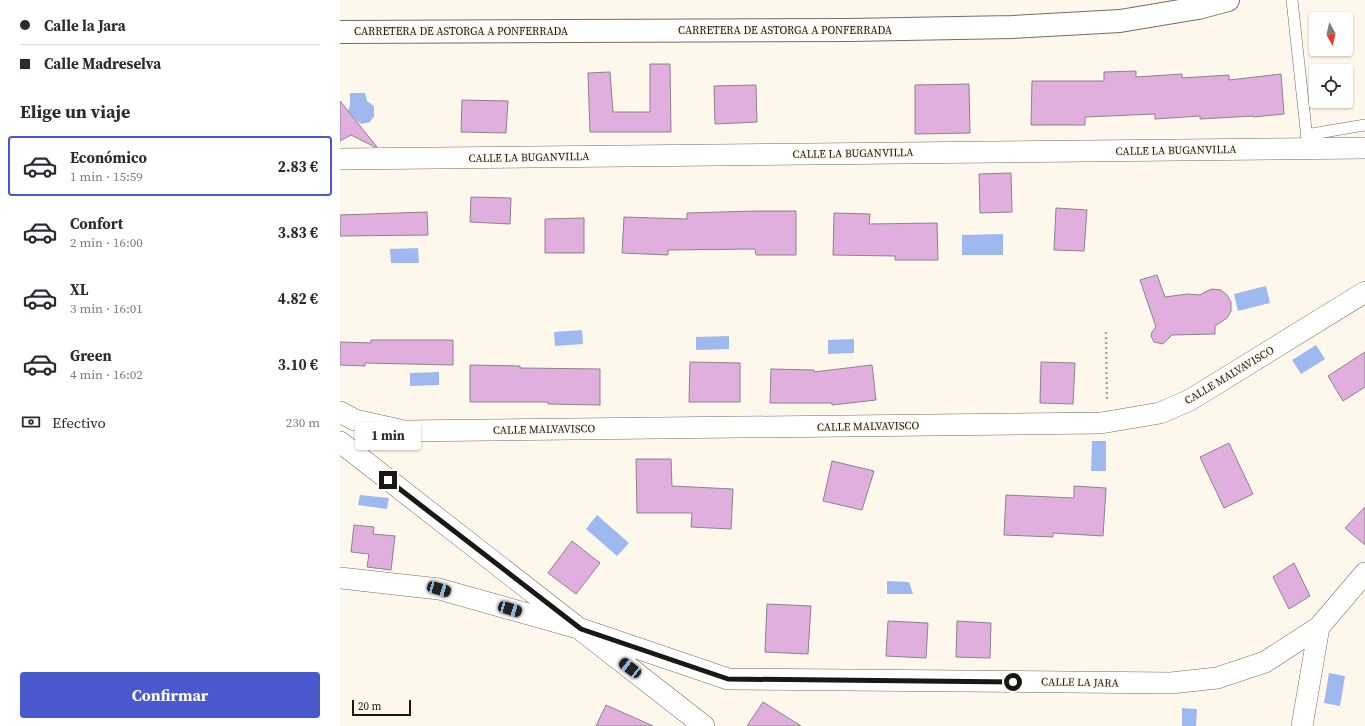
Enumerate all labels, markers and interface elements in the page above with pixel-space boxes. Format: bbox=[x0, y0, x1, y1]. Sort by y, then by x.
north arrow bbox=[1309, 12, 1353, 56]
map controls bbox=[1309, 12, 1353, 108]
text: Calle la Jara bbox=[44, 15, 126, 36]
street label: CARRETERA DE ASTORGA A PONFERRADA bbox=[678, 23, 893, 38]
street label: CARRETERA DE ASTORGA A PONFERRADA bbox=[354, 24, 569, 39]
text: Calle Madreselva bbox=[44, 53, 161, 74]
button: locate bbox=[1309, 64, 1353, 108]
text: Elige un viaje bbox=[20, 99, 130, 124]
street label: CALLE LA BUGANVILLA bbox=[1115, 142, 1237, 159]
street label: CALLE LA BUGANVILLA bbox=[792, 145, 914, 162]
text: Económico bbox=[70, 147, 147, 168]
icon: car bbox=[22, 148, 58, 184]
street label: CALLE LA BUGANVILLA bbox=[468, 149, 590, 166]
text: 2.83 € bbox=[278, 156, 318, 177]
text: 1 min · 15:59 bbox=[70, 168, 143, 185]
text: Confort bbox=[70, 213, 123, 234]
icon: car bbox=[22, 214, 58, 250]
text: 3.83 € bbox=[278, 222, 318, 243]
text: 2 min · 16:00 bbox=[70, 234, 143, 251]
text: XL bbox=[70, 279, 89, 300]
icon: car bbox=[22, 280, 58, 316]
text: 4.82 € bbox=[278, 288, 318, 309]
text: 3 min · 16:01 bbox=[70, 300, 143, 317]
street label: CALLE MALVAVISCO bbox=[1182, 343, 1277, 408]
text: Green bbox=[70, 345, 112, 366]
icon: car bbox=[22, 346, 58, 382]
text: 3.10 € bbox=[278, 354, 318, 375]
text: 4 min · 16:02 bbox=[70, 366, 143, 383]
icon: cash bbox=[20, 411, 42, 433]
text: Efectivo bbox=[52, 412, 106, 433]
text: 230 m bbox=[286, 414, 320, 431]
street label: CALLE MALVAVISCO bbox=[817, 418, 920, 435]
street label: CALLE MALVAVISCO bbox=[493, 421, 596, 438]
callout: 1 min bbox=[355, 422, 421, 450]
text: 1 min bbox=[371, 427, 405, 444]
route end bbox=[379, 471, 397, 489]
car bbox=[426, 580, 452, 598]
car bbox=[497, 600, 523, 618]
car bbox=[617, 656, 643, 680]
button: Confirmar bbox=[20, 672, 320, 718]
route start bbox=[1004, 673, 1022, 691]
street label: CALLE LA JARA bbox=[1041, 674, 1120, 691]
scale bar bbox=[352, 698, 411, 717]
text: 20 m bbox=[358, 699, 381, 714]

